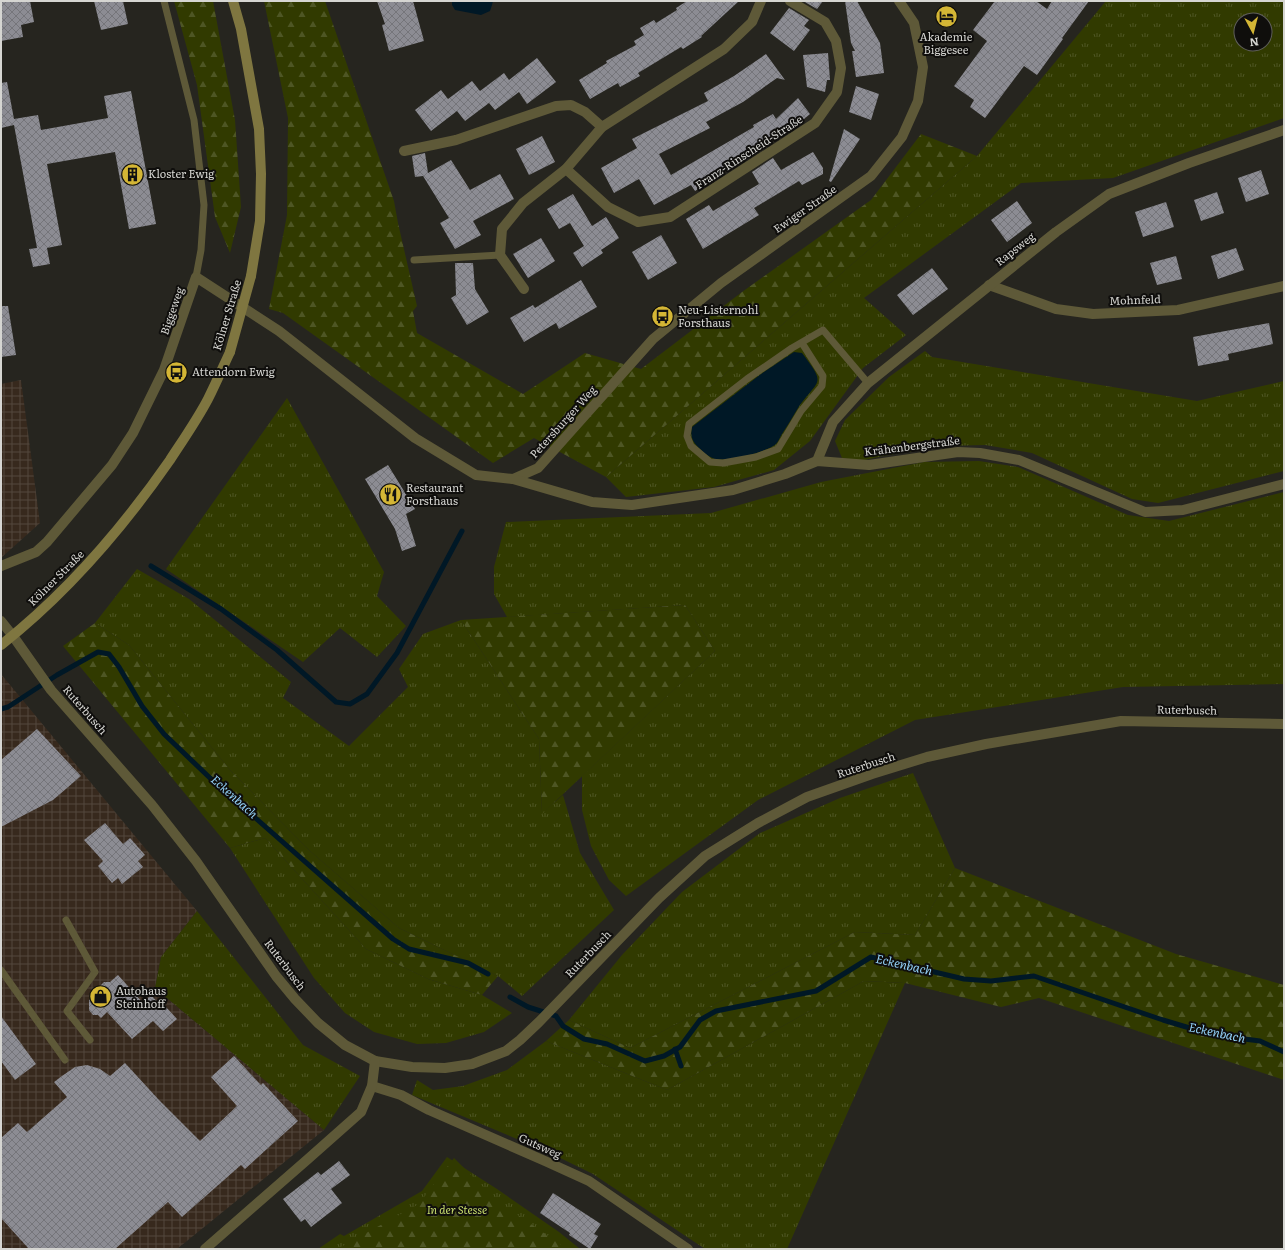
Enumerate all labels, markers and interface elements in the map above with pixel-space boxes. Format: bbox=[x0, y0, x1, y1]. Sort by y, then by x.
hotel icon: Akademie Biggesee bbox=[933, 4, 959, 30]
north arrow bbox=[1233, 12, 1273, 52]
place label: Akademie Biggesee bbox=[920, 28, 973, 57]
text: N bbox=[1249, 34, 1260, 51]
street label: Franz-Rinscheid-Straße bbox=[692, 110, 806, 192]
building icon: Kloster Ewig bbox=[120, 161, 146, 187]
place label: Kloster Ewig bbox=[148, 165, 215, 181]
street label: Ewiger Straße bbox=[770, 180, 839, 236]
street label: Rapsweg bbox=[991, 227, 1038, 269]
street label: Kölner Straße bbox=[208, 277, 244, 352]
street label: Biggeweg bbox=[155, 284, 187, 337]
street label: Mohnfeld bbox=[1109, 290, 1161, 308]
place label: Neu-Listernohl Forsthaus bbox=[678, 301, 759, 330]
bus stop icon: Neu-Listernohl Forsthaus bbox=[650, 303, 676, 329]
bus stop icon: Attendorn Ewig bbox=[164, 359, 190, 385]
place label: Attendorn Ewig bbox=[192, 363, 276, 379]
street label: Petersburger Weg bbox=[525, 381, 600, 461]
street label: Krähenbergstraße bbox=[863, 431, 961, 459]
place label: Restaurant Forsthaus bbox=[406, 479, 464, 508]
restaurant icon: Restaurant Forsthaus bbox=[377, 481, 403, 507]
street label: Kölner Straße bbox=[24, 546, 87, 609]
street label: Ruterbusch bbox=[60, 681, 112, 737]
street label: Ruterbusch bbox=[1157, 700, 1217, 718]
street label: Ruterbusch bbox=[835, 747, 897, 781]
water label: Eckenbach bbox=[207, 770, 262, 822]
street label: Ruterbusch bbox=[561, 926, 614, 981]
street label: Ruterbusch bbox=[261, 935, 310, 993]
water label: Eckenbach bbox=[874, 949, 934, 979]
place label: Autohaus Steinhoff bbox=[116, 982, 166, 1011]
shop icon: Autohaus Steinhoff bbox=[88, 984, 114, 1010]
water label: Eckenbach bbox=[1187, 1017, 1247, 1047]
street label: Gutsweg bbox=[516, 1129, 565, 1162]
park label: In der Stesse bbox=[427, 1201, 487, 1217]

